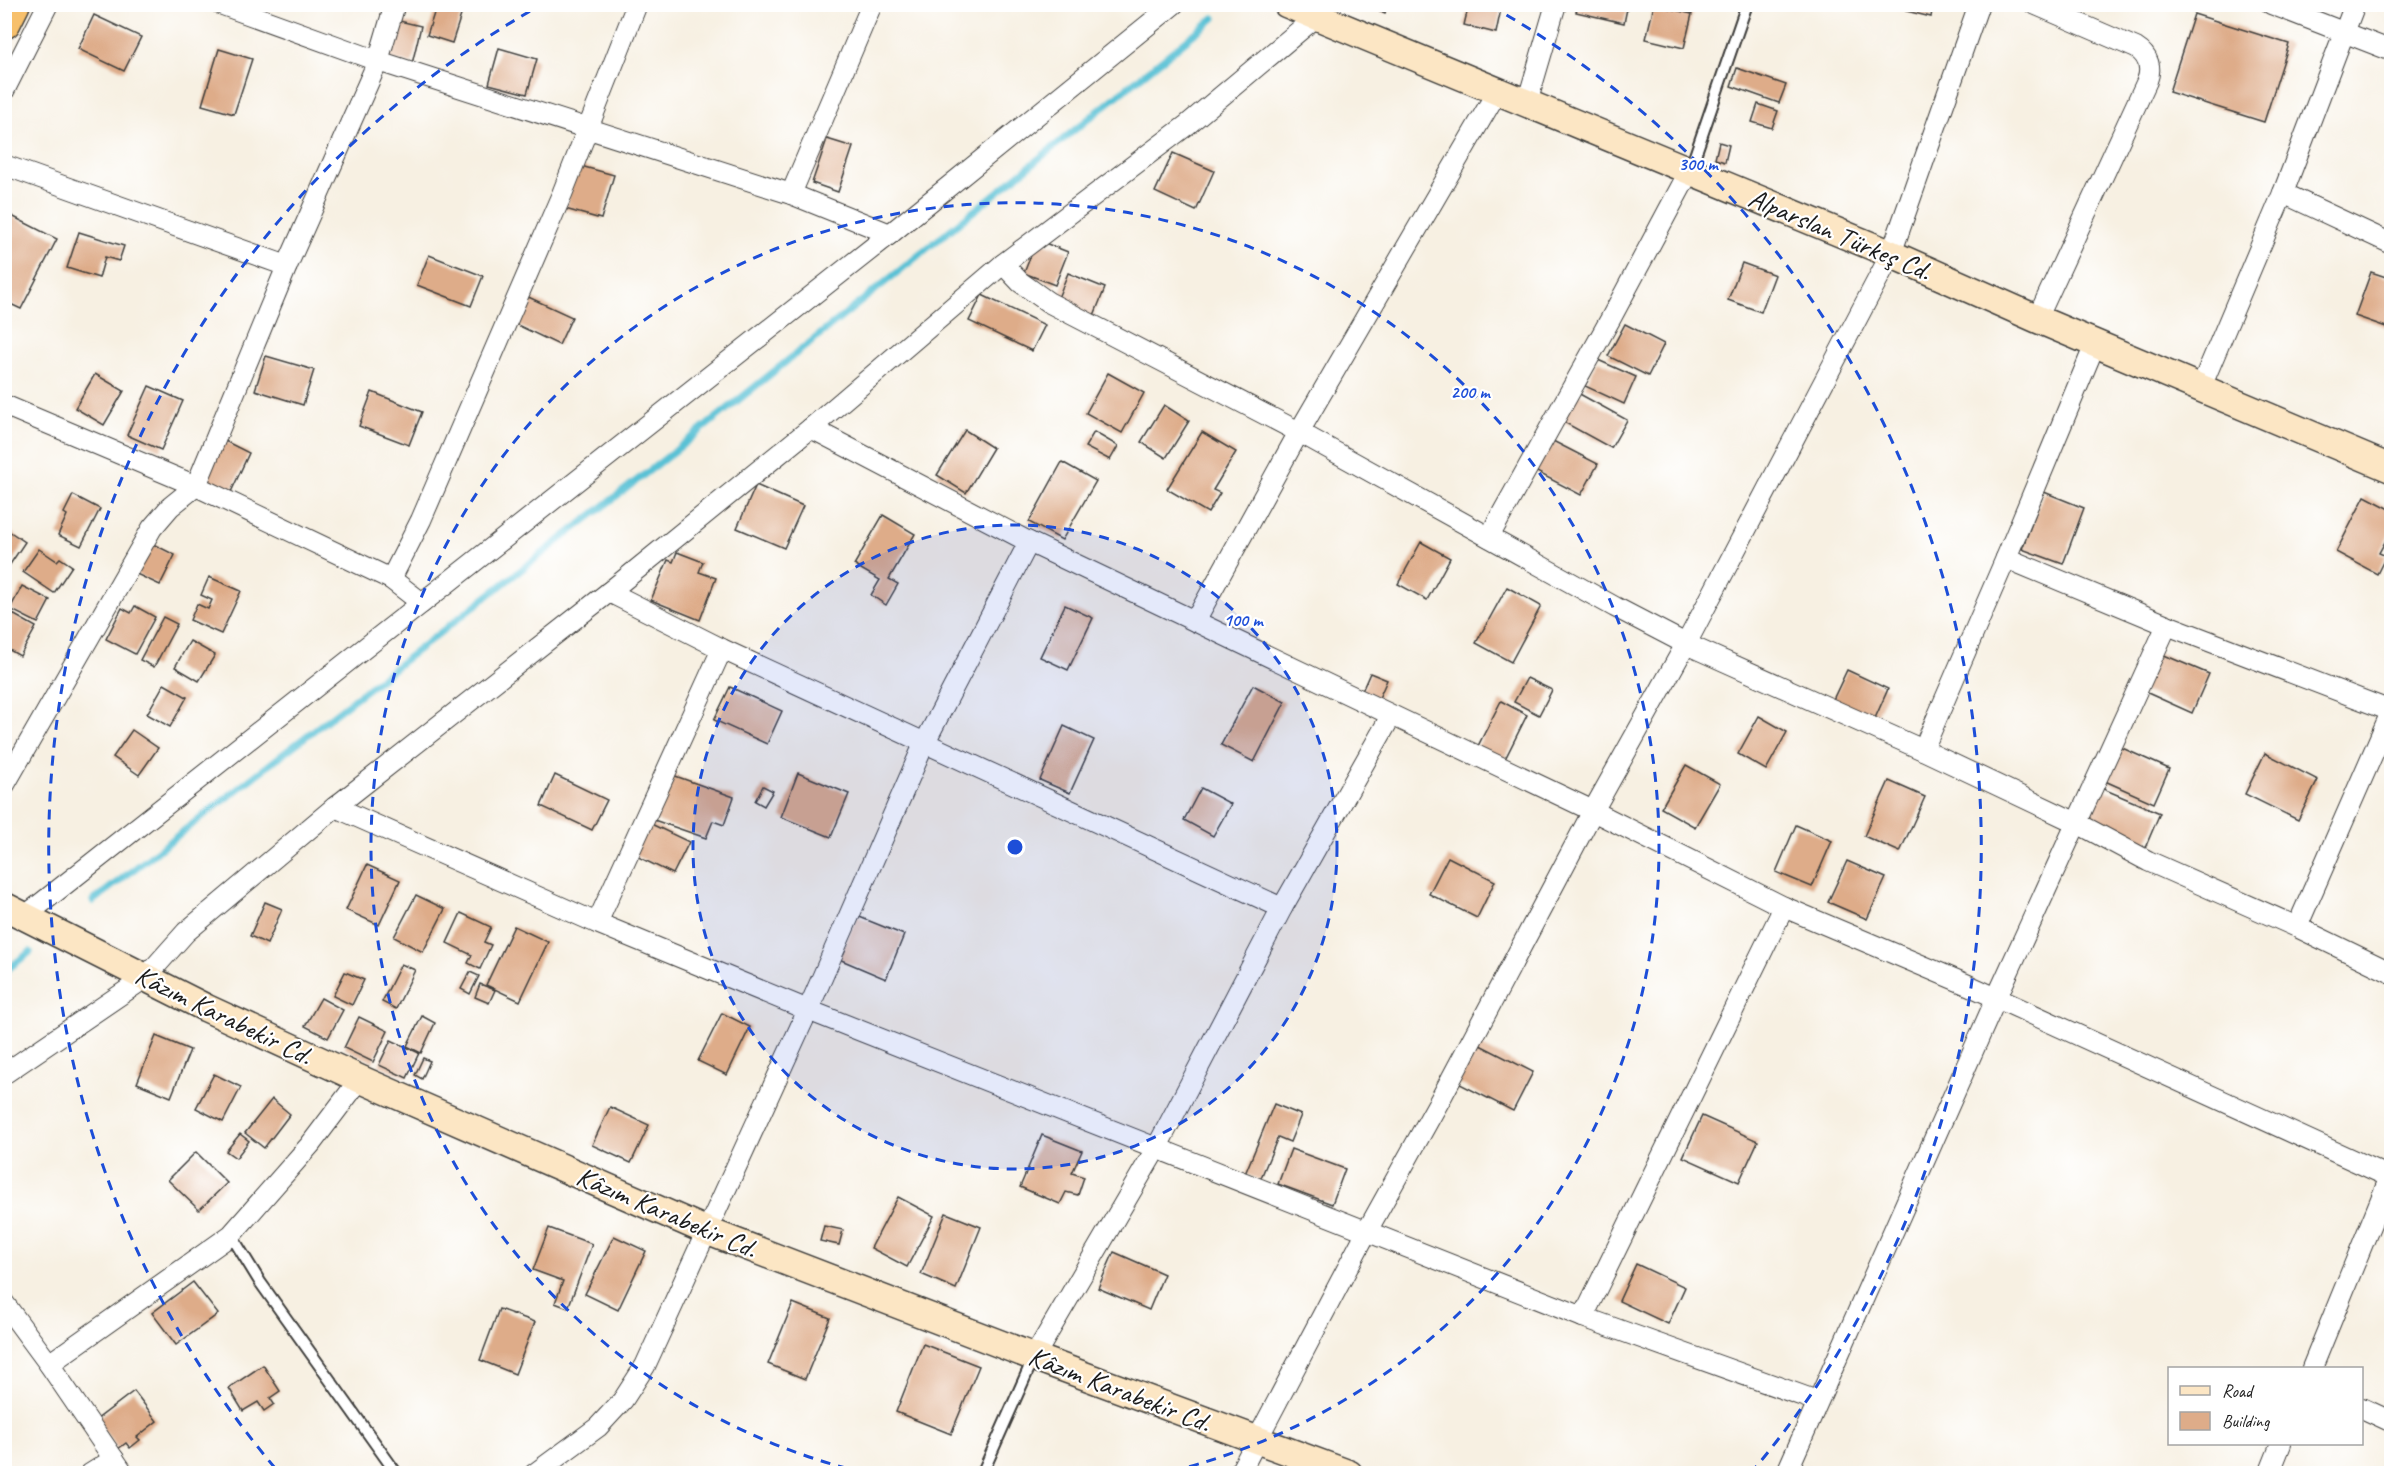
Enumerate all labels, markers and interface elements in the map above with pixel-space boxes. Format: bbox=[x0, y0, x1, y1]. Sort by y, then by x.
text: 300 m bbox=[1679, 153, 1719, 175]
street label: Alparslan Türkeş Cd. bbox=[1743, 180, 1937, 288]
text: 200 m bbox=[1451, 381, 1491, 403]
text: 100 m bbox=[1224, 609, 1264, 631]
centre of rings bbox=[1005, 837, 1025, 857]
street label: Kâzım Karabekir Cd. bbox=[130, 957, 319, 1073]
street label: Kâzım Karabekir Cd. bbox=[571, 1158, 763, 1266]
street label: Kâzım Karabekir Cd. bbox=[1024, 1338, 1217, 1440]
legend bbox=[2168, 1367, 2363, 1445]
text: Road bbox=[2222, 1380, 2255, 1402]
text: Building bbox=[2222, 1410, 2271, 1432]

